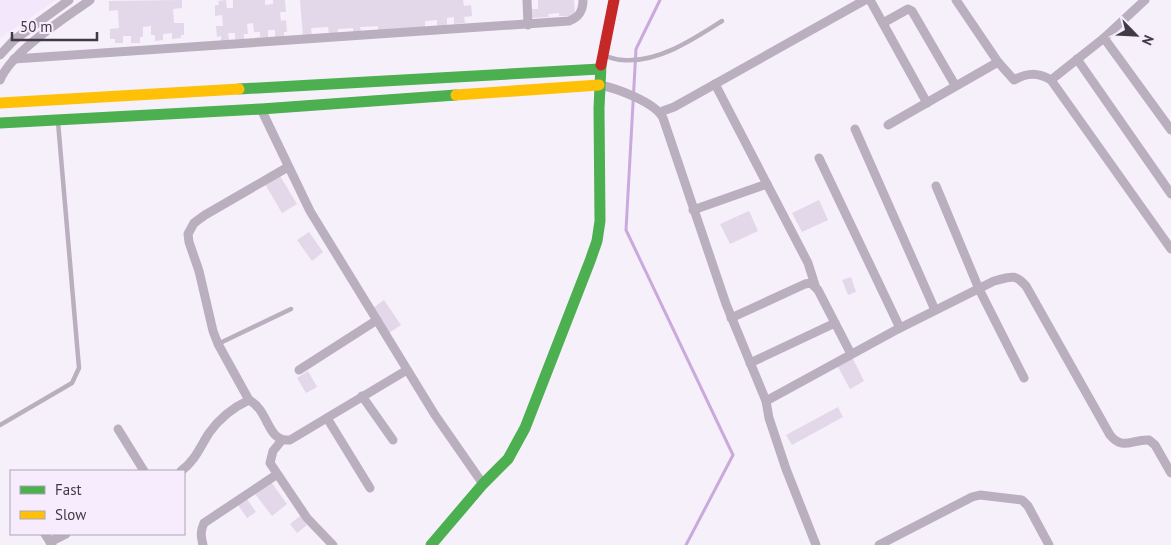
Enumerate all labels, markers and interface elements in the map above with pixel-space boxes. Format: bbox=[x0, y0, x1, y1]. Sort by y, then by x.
scale bar bbox=[12, 10, 98, 42]
north arrow bbox=[1111, 10, 1161, 60]
text: 50 m bbox=[20, 17, 53, 36]
text: N bbox=[1138, 32, 1158, 48]
legend bbox=[10, 470, 185, 535]
text: Fast bbox=[55, 480, 82, 499]
text: Slow bbox=[55, 505, 86, 524]

